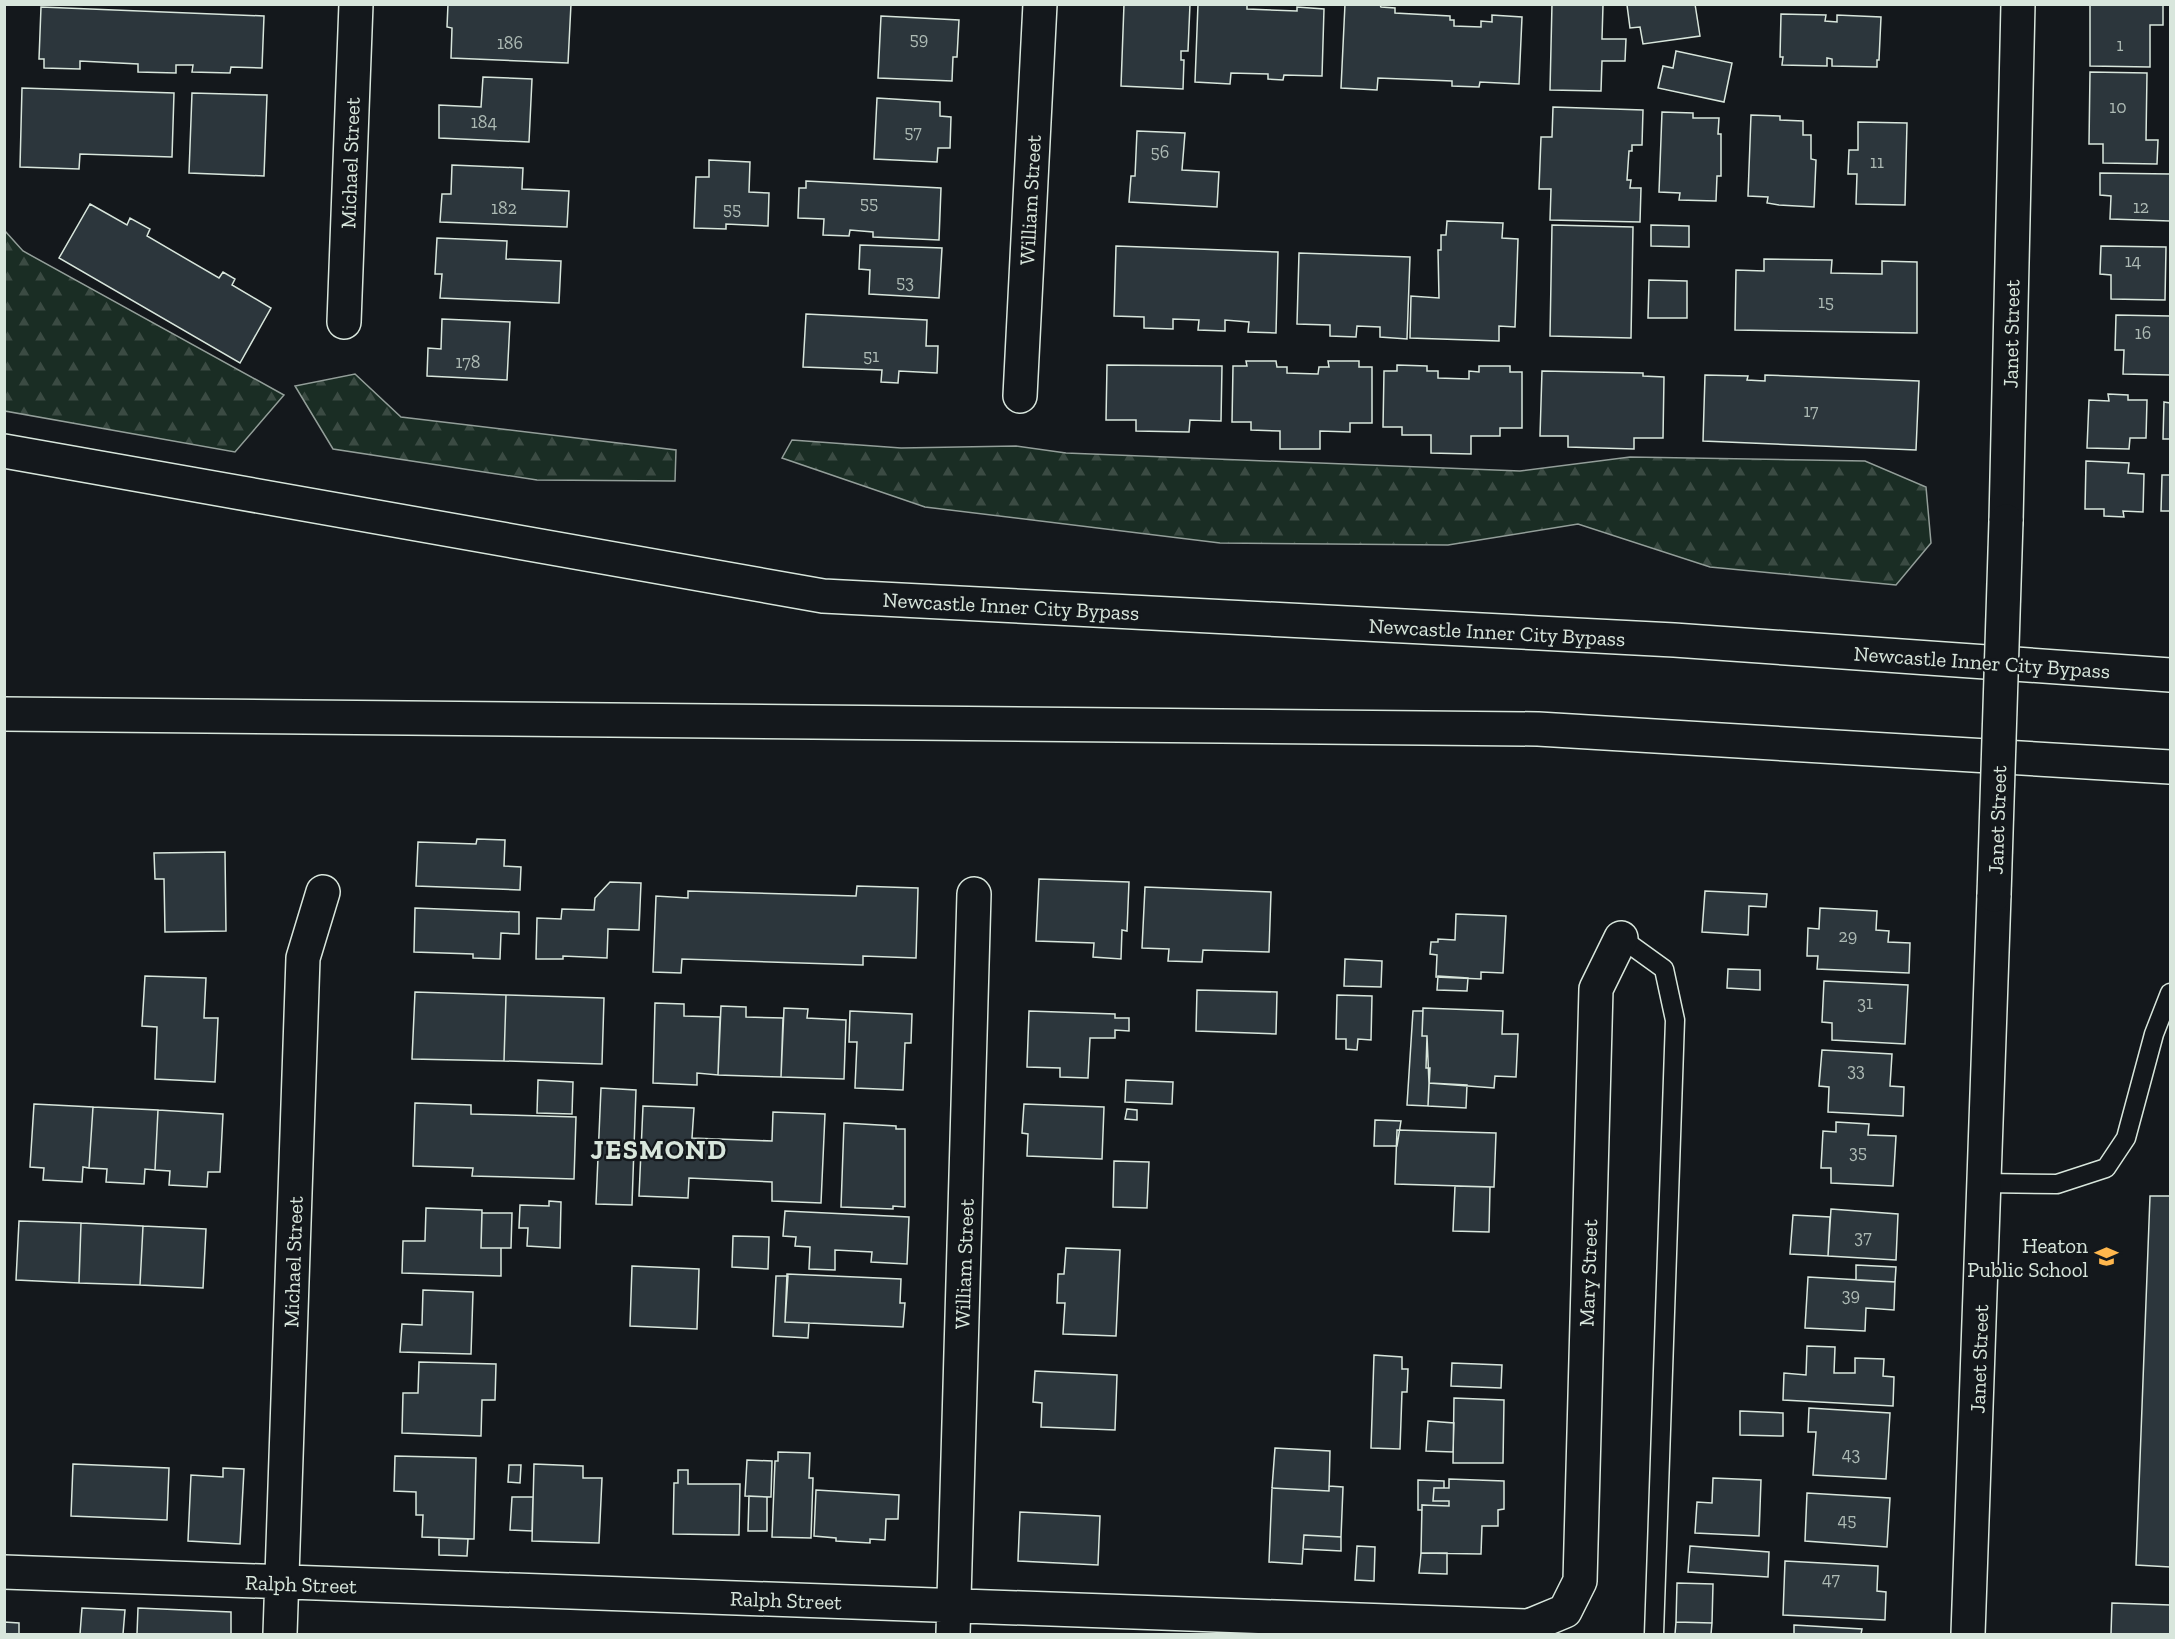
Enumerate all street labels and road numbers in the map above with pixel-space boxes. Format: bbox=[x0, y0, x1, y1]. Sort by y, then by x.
street label: Michael Street bbox=[335, 97, 365, 229]
street label: William Street bbox=[1014, 134, 1046, 266]
street label: Janet Street bbox=[1998, 279, 2024, 389]
street label: Newcastle Inner City Bypass bbox=[882, 587, 1140, 625]
street label: Newcastle Inner City Bypass bbox=[1368, 613, 1626, 651]
street label: Newcastle Inner City Bypass bbox=[1853, 641, 2111, 683]
street label: Janet Street bbox=[1983, 765, 2011, 875]
street label: Michael Street bbox=[278, 1196, 308, 1328]
street label: William Street bbox=[949, 1198, 979, 1330]
street label: Mary Street bbox=[1574, 1219, 1602, 1327]
street label: Janet Street bbox=[1965, 1304, 1993, 1414]
street label: Ralph Street bbox=[245, 1570, 358, 1598]
street label: Ralph Street bbox=[730, 1586, 843, 1614]

